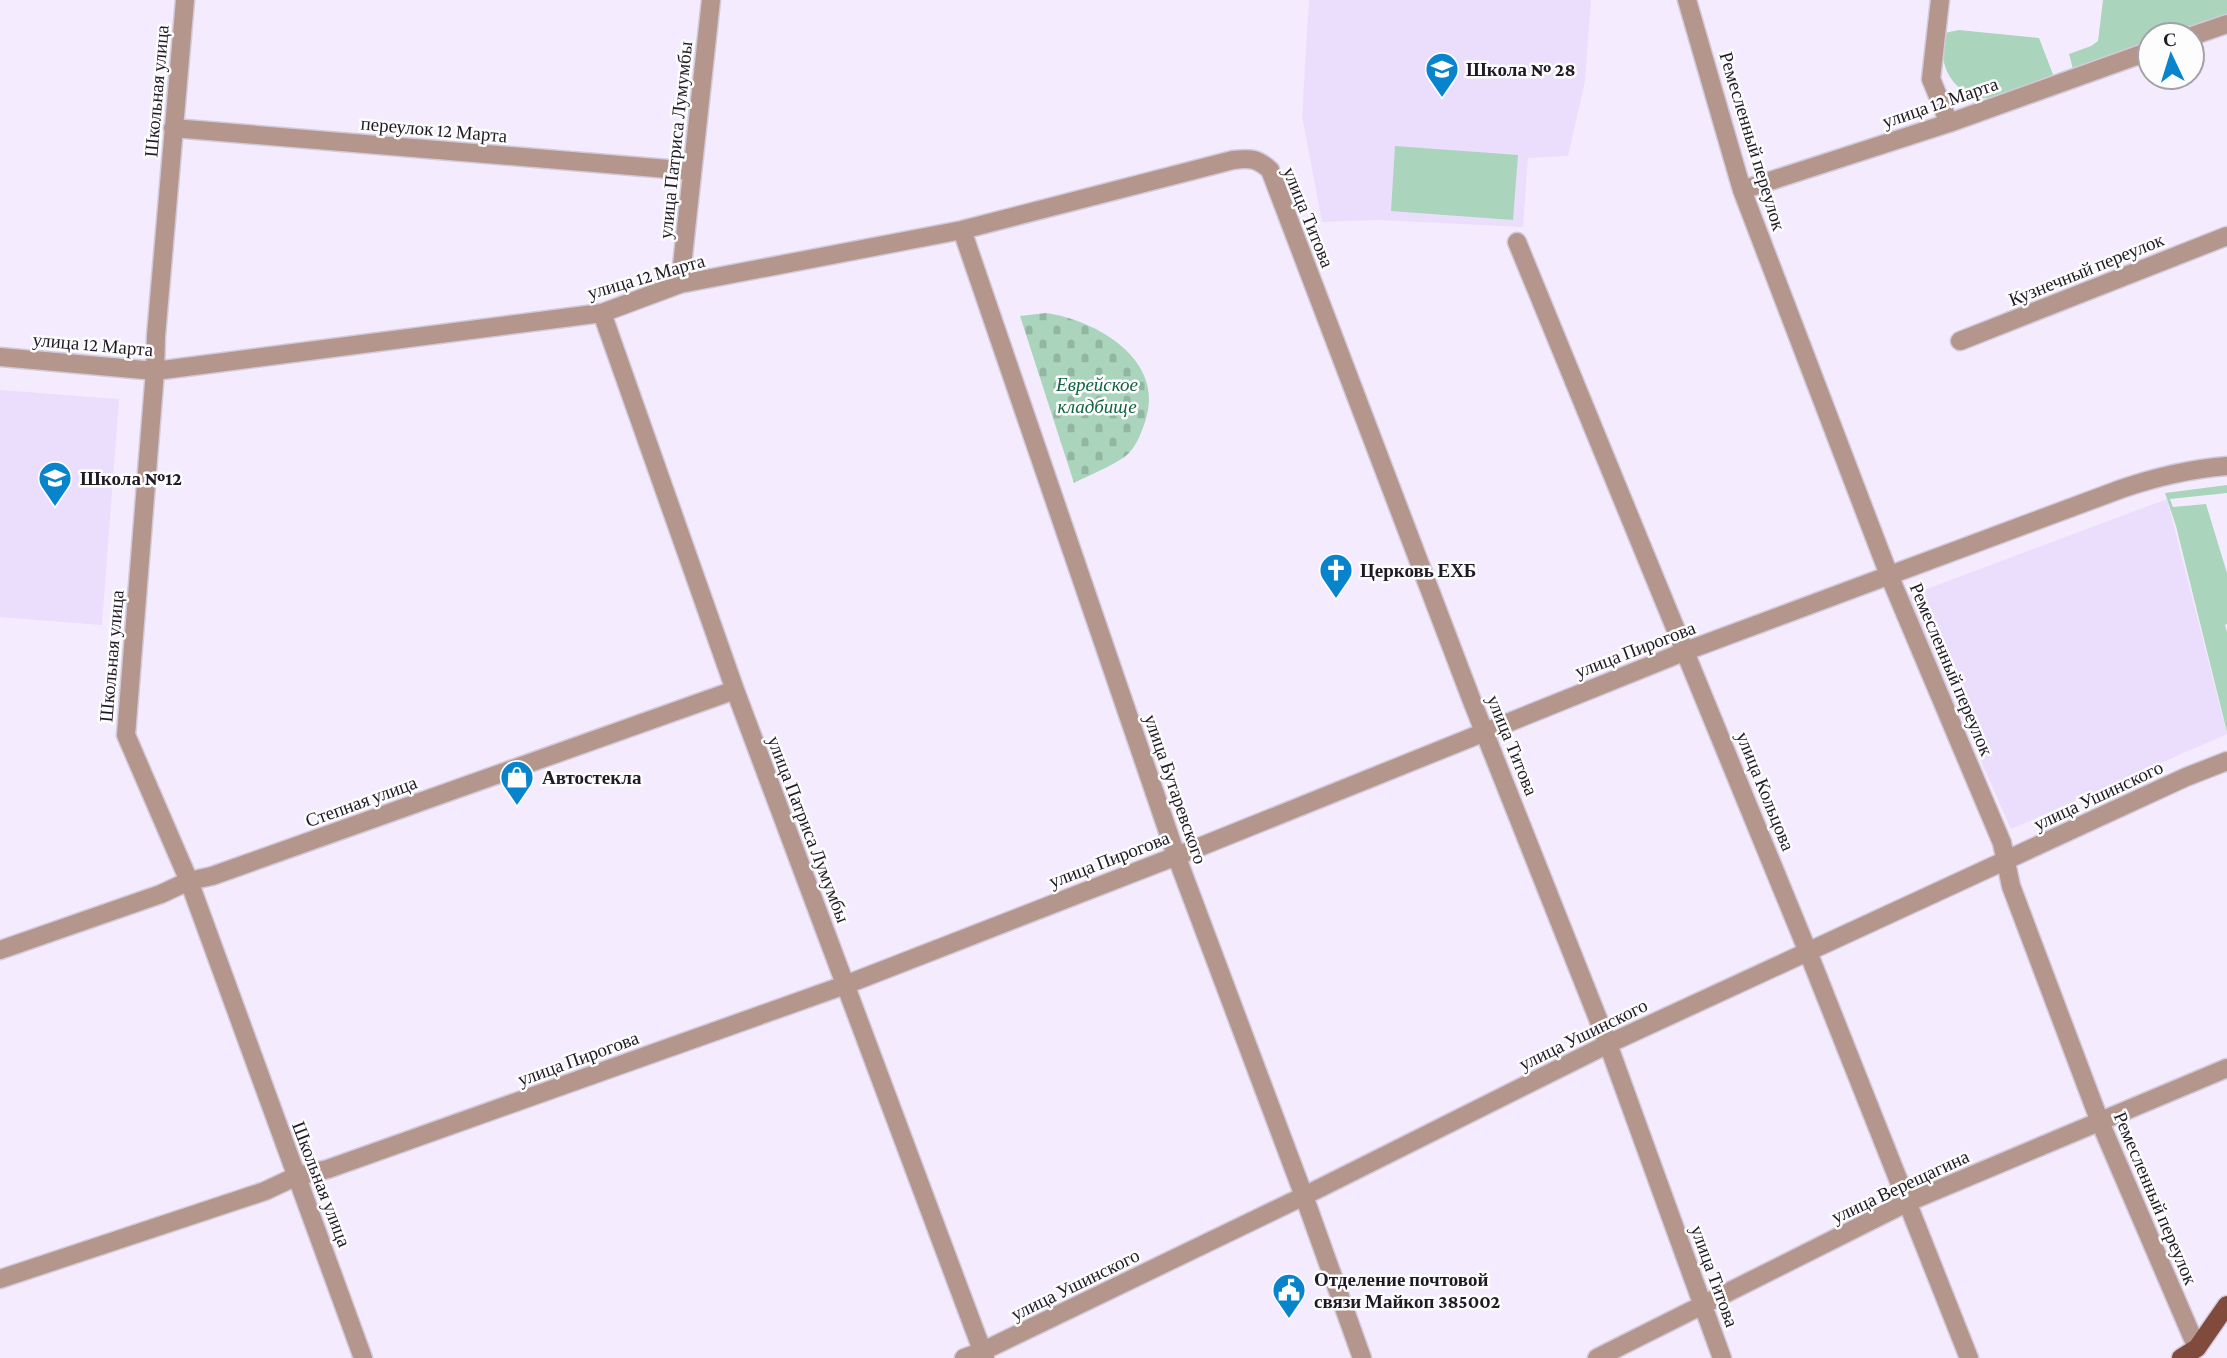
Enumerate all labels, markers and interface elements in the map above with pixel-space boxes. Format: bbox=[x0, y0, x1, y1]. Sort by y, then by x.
north arrow bbox=[2136, 21, 2206, 91]
street label: Школьная улица bbox=[140, 23, 173, 158]
text: С bbox=[2162, 29, 2177, 50]
street label: улица Патриса Лумумбы bbox=[655, 40, 696, 240]
street label: Ремесленный переулок bbox=[1715, 49, 1790, 234]
school or university icon: Школа № 28 bbox=[1423, 50, 1461, 99]
place label: Школа № 28 bbox=[1466, 59, 1576, 80]
street label: улица 12 Марта bbox=[1880, 73, 2001, 132]
street label: переулок 12 Марта bbox=[360, 113, 509, 146]
street label: улица Титова bbox=[1279, 164, 1338, 271]
street label: Кузнечный переулок bbox=[2006, 228, 2168, 310]
street label: улица 12 Марта bbox=[585, 250, 708, 303]
street label: улица 12 Марта bbox=[32, 329, 155, 360]
park label: Еврейское кладбище bbox=[1055, 374, 1138, 417]
school or university icon: Школа №12 bbox=[36, 459, 74, 508]
place label: Школа №12 bbox=[80, 468, 182, 489]
church icon: Церковь ЕХБ bbox=[1317, 551, 1355, 600]
place label: Церковь ЕХБ bbox=[1360, 560, 1476, 581]
street label: Ремесленный переулок bbox=[1906, 580, 1998, 760]
street label: Школьная улица bbox=[95, 588, 128, 723]
street label: улица Пирогова bbox=[1572, 617, 1699, 682]
street label: улица Титова bbox=[1483, 692, 1542, 799]
street label: улица Бутаревского bbox=[1140, 711, 1211, 867]
street label: улица Кольцова bbox=[1732, 729, 1799, 854]
street label: улица Патриса Лумумбы bbox=[763, 733, 854, 926]
street label: улица Ушинского bbox=[2030, 756, 2166, 835]
shop icon: Автостекла bbox=[498, 758, 536, 807]
place label: Автостекла bbox=[542, 767, 642, 788]
street label: Степная улица bbox=[303, 771, 420, 831]
street label: улица Пирогова bbox=[1046, 827, 1173, 892]
street label: улица Ушинского bbox=[1516, 994, 1651, 1075]
street label: улица Пирогова bbox=[515, 1027, 642, 1090]
street label: Ремесленный переулок bbox=[2110, 1109, 2202, 1289]
street label: Школьная улица bbox=[288, 1118, 355, 1250]
street label: улица Верещагина bbox=[1828, 1145, 1973, 1227]
street label: улица Титова bbox=[1686, 1223, 1743, 1330]
street label: улица Ушинского bbox=[1008, 1244, 1143, 1325]
place label: Отделение почтовой связи Майкоп 385002 bbox=[1314, 1269, 1501, 1312]
public building icon: Отделение почтовой связи Майкоп 385002 bbox=[1270, 1271, 1308, 1320]

